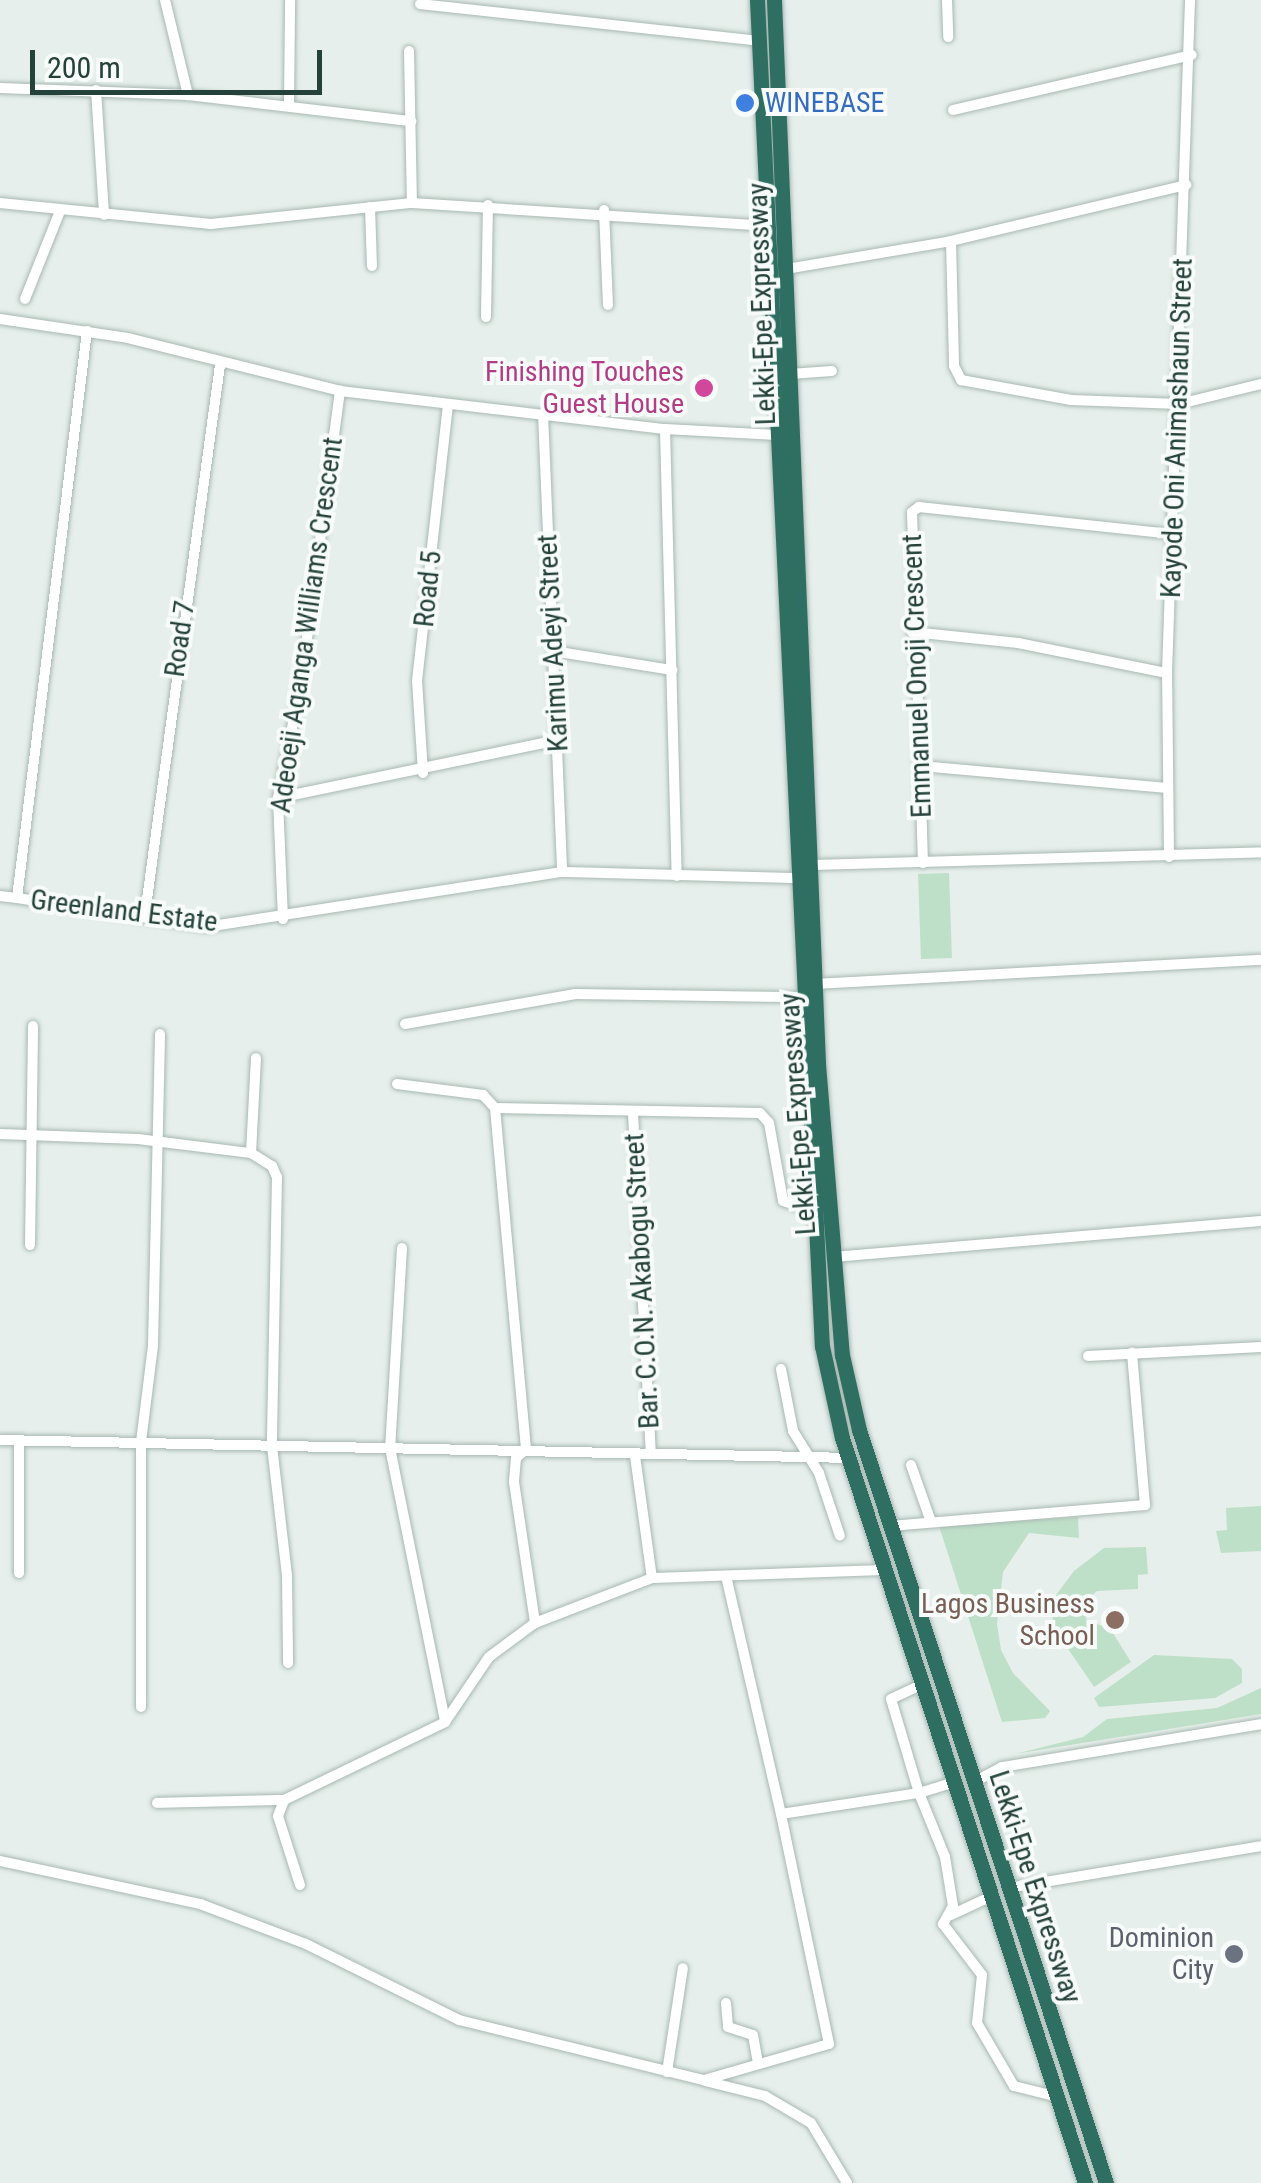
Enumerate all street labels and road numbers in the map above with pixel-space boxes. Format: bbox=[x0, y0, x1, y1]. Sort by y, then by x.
street label: Lekki-Epe Expressway bbox=[741, 182, 783, 426]
street label: Kayode Oni Animashaun Street bbox=[1154, 257, 1200, 599]
street label: Adeoeji Aganga Williams Crescent bbox=[264, 435, 350, 815]
street label: Karimu Adeyi Street bbox=[531, 533, 575, 753]
street label: Emmanuel Onoji Crescent bbox=[895, 533, 939, 819]
street label: Road 5 bbox=[407, 549, 449, 629]
street label: Road 7 bbox=[158, 599, 202, 679]
street label: Greenland Estate bbox=[29, 883, 219, 939]
street label: Lekki-Epe Expressway bbox=[773, 992, 823, 1236]
street label: Bar. C.O.N. Akabogu Street bbox=[617, 1132, 667, 1430]
street label: Lekki-Epe Expressway bbox=[982, 1767, 1088, 2007]

